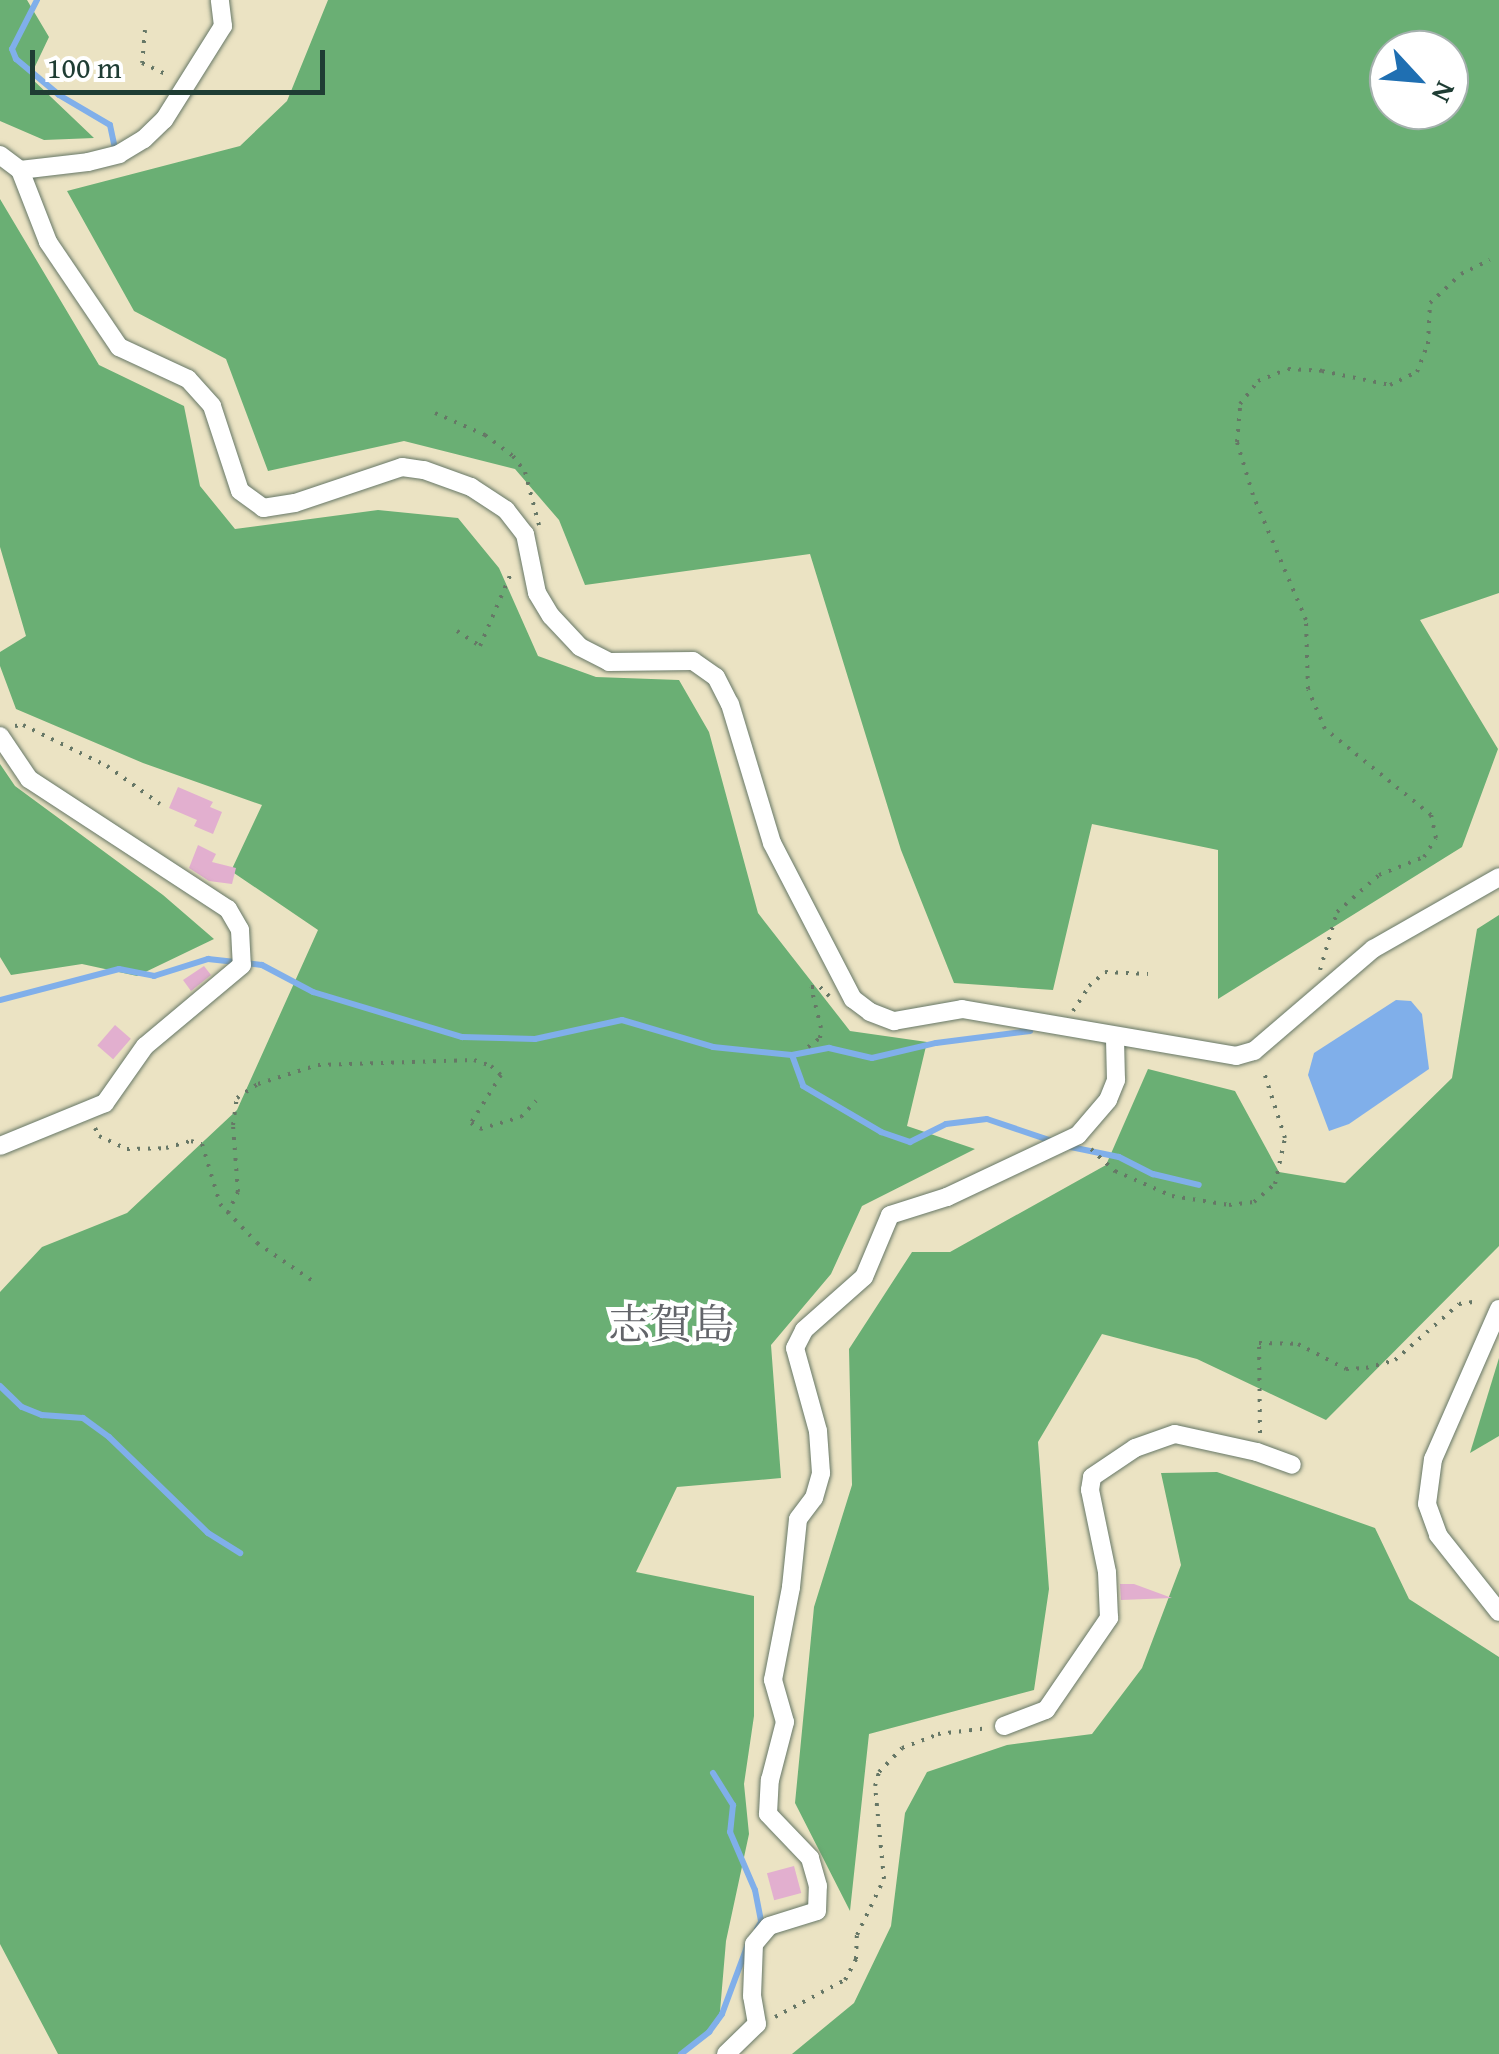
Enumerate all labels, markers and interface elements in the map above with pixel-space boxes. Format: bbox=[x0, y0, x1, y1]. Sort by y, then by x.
scale bar bbox=[35, 30, 330, 92]
north arrow bbox=[1369, 30, 1469, 130]
text: 100 m bbox=[47, 45, 121, 89]
text: N bbox=[1422, 75, 1467, 110]
district label: 志賀島 bbox=[608, 1299, 734, 1349]

